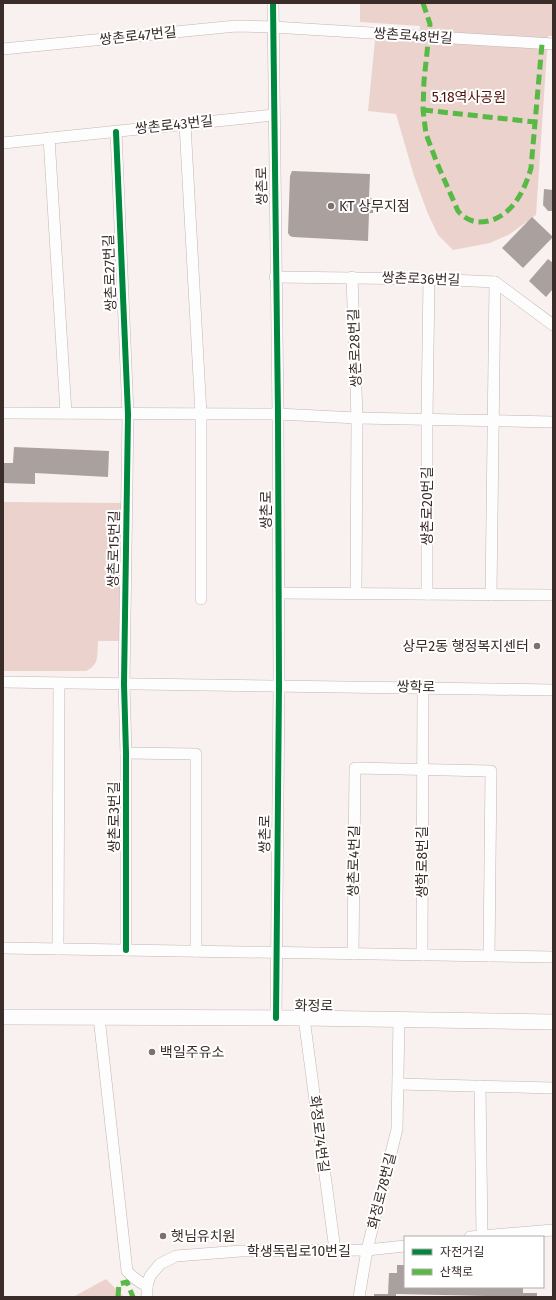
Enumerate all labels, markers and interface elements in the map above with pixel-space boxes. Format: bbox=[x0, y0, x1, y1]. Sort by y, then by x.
street label: 쌍촌로47번길 bbox=[98, 23, 178, 49]
street label: 쌍촌로48번길 bbox=[373, 25, 453, 47]
park label: 5.18역사공원 bbox=[432, 89, 506, 106]
street label: 쌍촌로43번길 bbox=[134, 112, 214, 138]
street label: 쌍촌로 bbox=[253, 166, 271, 205]
place label: KT 상무지점 bbox=[339, 198, 410, 215]
marker: KT 상무지점 bbox=[326, 201, 336, 211]
street label: 쌍촌로27번길 bbox=[100, 234, 120, 312]
street label: 쌍촌로36번길 bbox=[381, 269, 461, 289]
street label: 쌍촌로28번길 bbox=[345, 308, 365, 388]
street label: 쌍촌로20번길 bbox=[419, 466, 436, 546]
street label: 쌍촌로 bbox=[258, 491, 275, 529]
street label: 쌍촌로15번길 bbox=[105, 510, 123, 588]
place label: 상무2동 행정복지센터 bbox=[402, 638, 529, 655]
marker: 상무2동 행정복지센터 bbox=[532, 641, 542, 651]
street label: 쌍학로 bbox=[397, 678, 436, 696]
street label: 쌍촌로3번길 bbox=[106, 781, 123, 853]
street label: 쌍촌로 bbox=[256, 814, 274, 853]
street label: 쌍촌로4번길 bbox=[345, 825, 363, 897]
street label: 쌍학로8번길 bbox=[414, 826, 431, 898]
street label: 화정로 bbox=[295, 997, 334, 1015]
place label: 백일주유소 bbox=[160, 1044, 225, 1061]
marker: 백일주유소 bbox=[147, 1047, 157, 1057]
street label: 화정로74번길 bbox=[306, 1094, 332, 1174]
street label: 화정로78번길 bbox=[364, 1151, 400, 1231]
place label: 햇님유치원 bbox=[171, 1228, 235, 1245]
marker: 햇님유치원 bbox=[158, 1231, 168, 1241]
legend bbox=[404, 1236, 544, 1288]
street label: 학생독립로10번길 bbox=[247, 1243, 351, 1260]
text: 자전거길 bbox=[440, 1245, 484, 1259]
text: 산책로 bbox=[440, 1265, 473, 1279]

